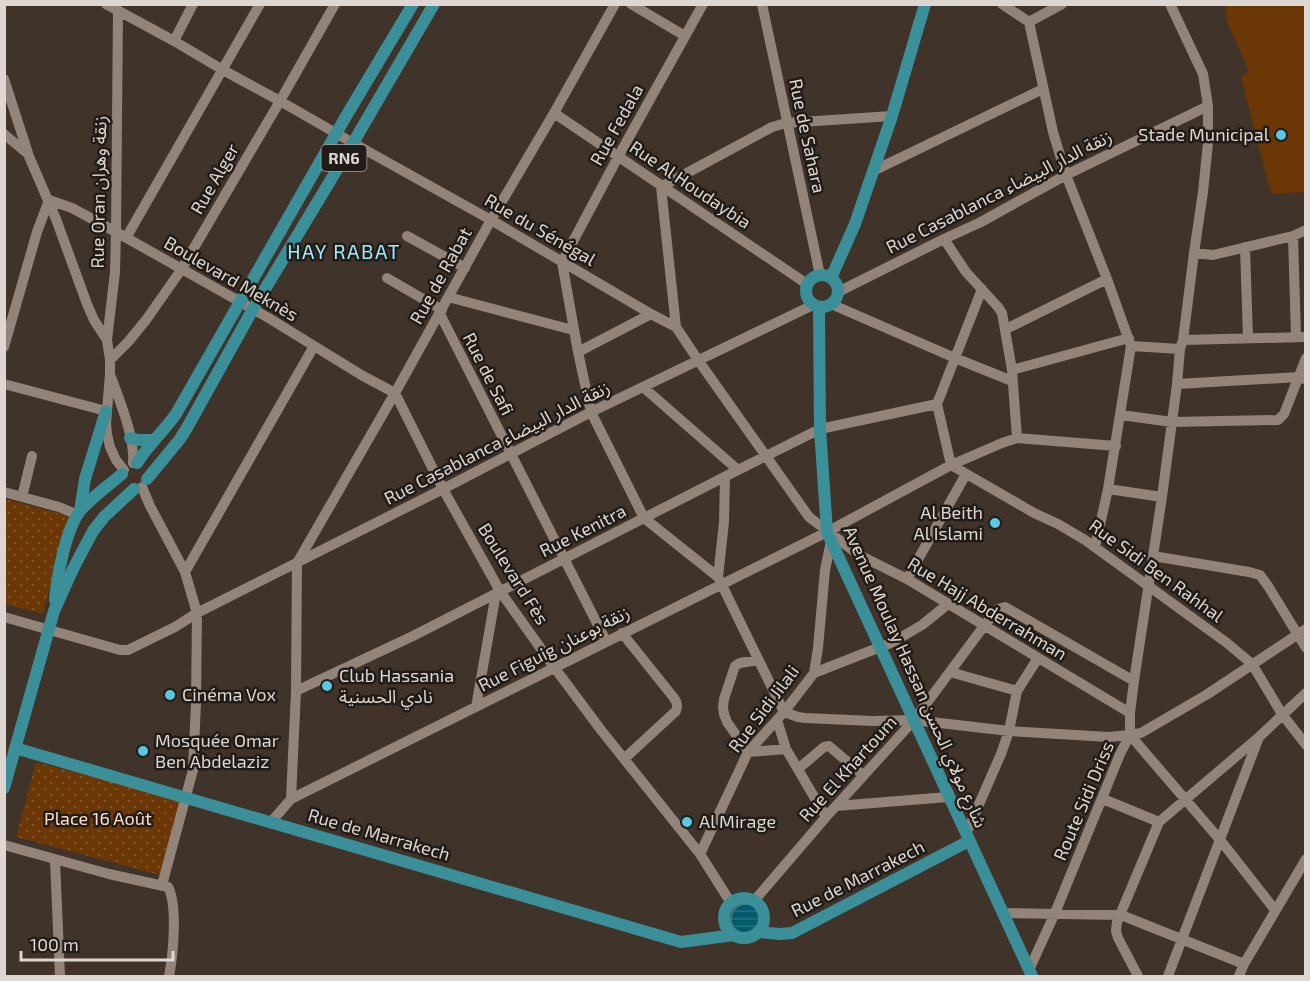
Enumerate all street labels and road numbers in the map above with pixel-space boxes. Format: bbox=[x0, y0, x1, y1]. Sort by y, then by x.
street label: Rue de Sahara bbox=[785, 77, 831, 195]
street label: Rue Fedala bbox=[585, 80, 647, 169]
street label: Rue Oran زنقة وهران bbox=[86, 115, 111, 269]
street label: Rue Casablanca زنقة الدار البيضاء bbox=[882, 124, 1116, 259]
street label: Rue Al Houdaybia bbox=[626, 135, 755, 233]
street label: Rue Alger bbox=[185, 139, 243, 218]
road number: RN6 bbox=[322, 145, 366, 171]
street label: Rue du Sénégal bbox=[481, 188, 601, 270]
street label: Rue de Rabat bbox=[405, 223, 476, 328]
street label: Boulevard Meknès bbox=[161, 231, 302, 325]
street label: Rue de Safi bbox=[459, 328, 519, 419]
street label: Rue Casablanca زنقة الدار البيضاء bbox=[380, 375, 614, 510]
street label: Rue Kenitra bbox=[536, 499, 629, 561]
street label: Rue Sidi Ben Rahhal bbox=[1085, 514, 1229, 627]
street label: Boulevard Fès bbox=[474, 519, 554, 628]
street label: Avenue Moulay Hassan شارع مولاي الحسن bbox=[836, 522, 993, 832]
street label: Rue Hajj Abderrahman bbox=[904, 552, 1071, 664]
street label: Rue Figuig زنقة بوعنان bbox=[474, 600, 633, 697]
street label: Rue Sidi Jilali bbox=[723, 660, 803, 756]
street label: Rue El Khartoum bbox=[794, 711, 901, 826]
street label: Route Sidi Driss bbox=[1048, 738, 1118, 864]
street label: Rue de Marrakech bbox=[306, 803, 453, 865]
street label: Rue de Marrakech bbox=[787, 835, 928, 921]

